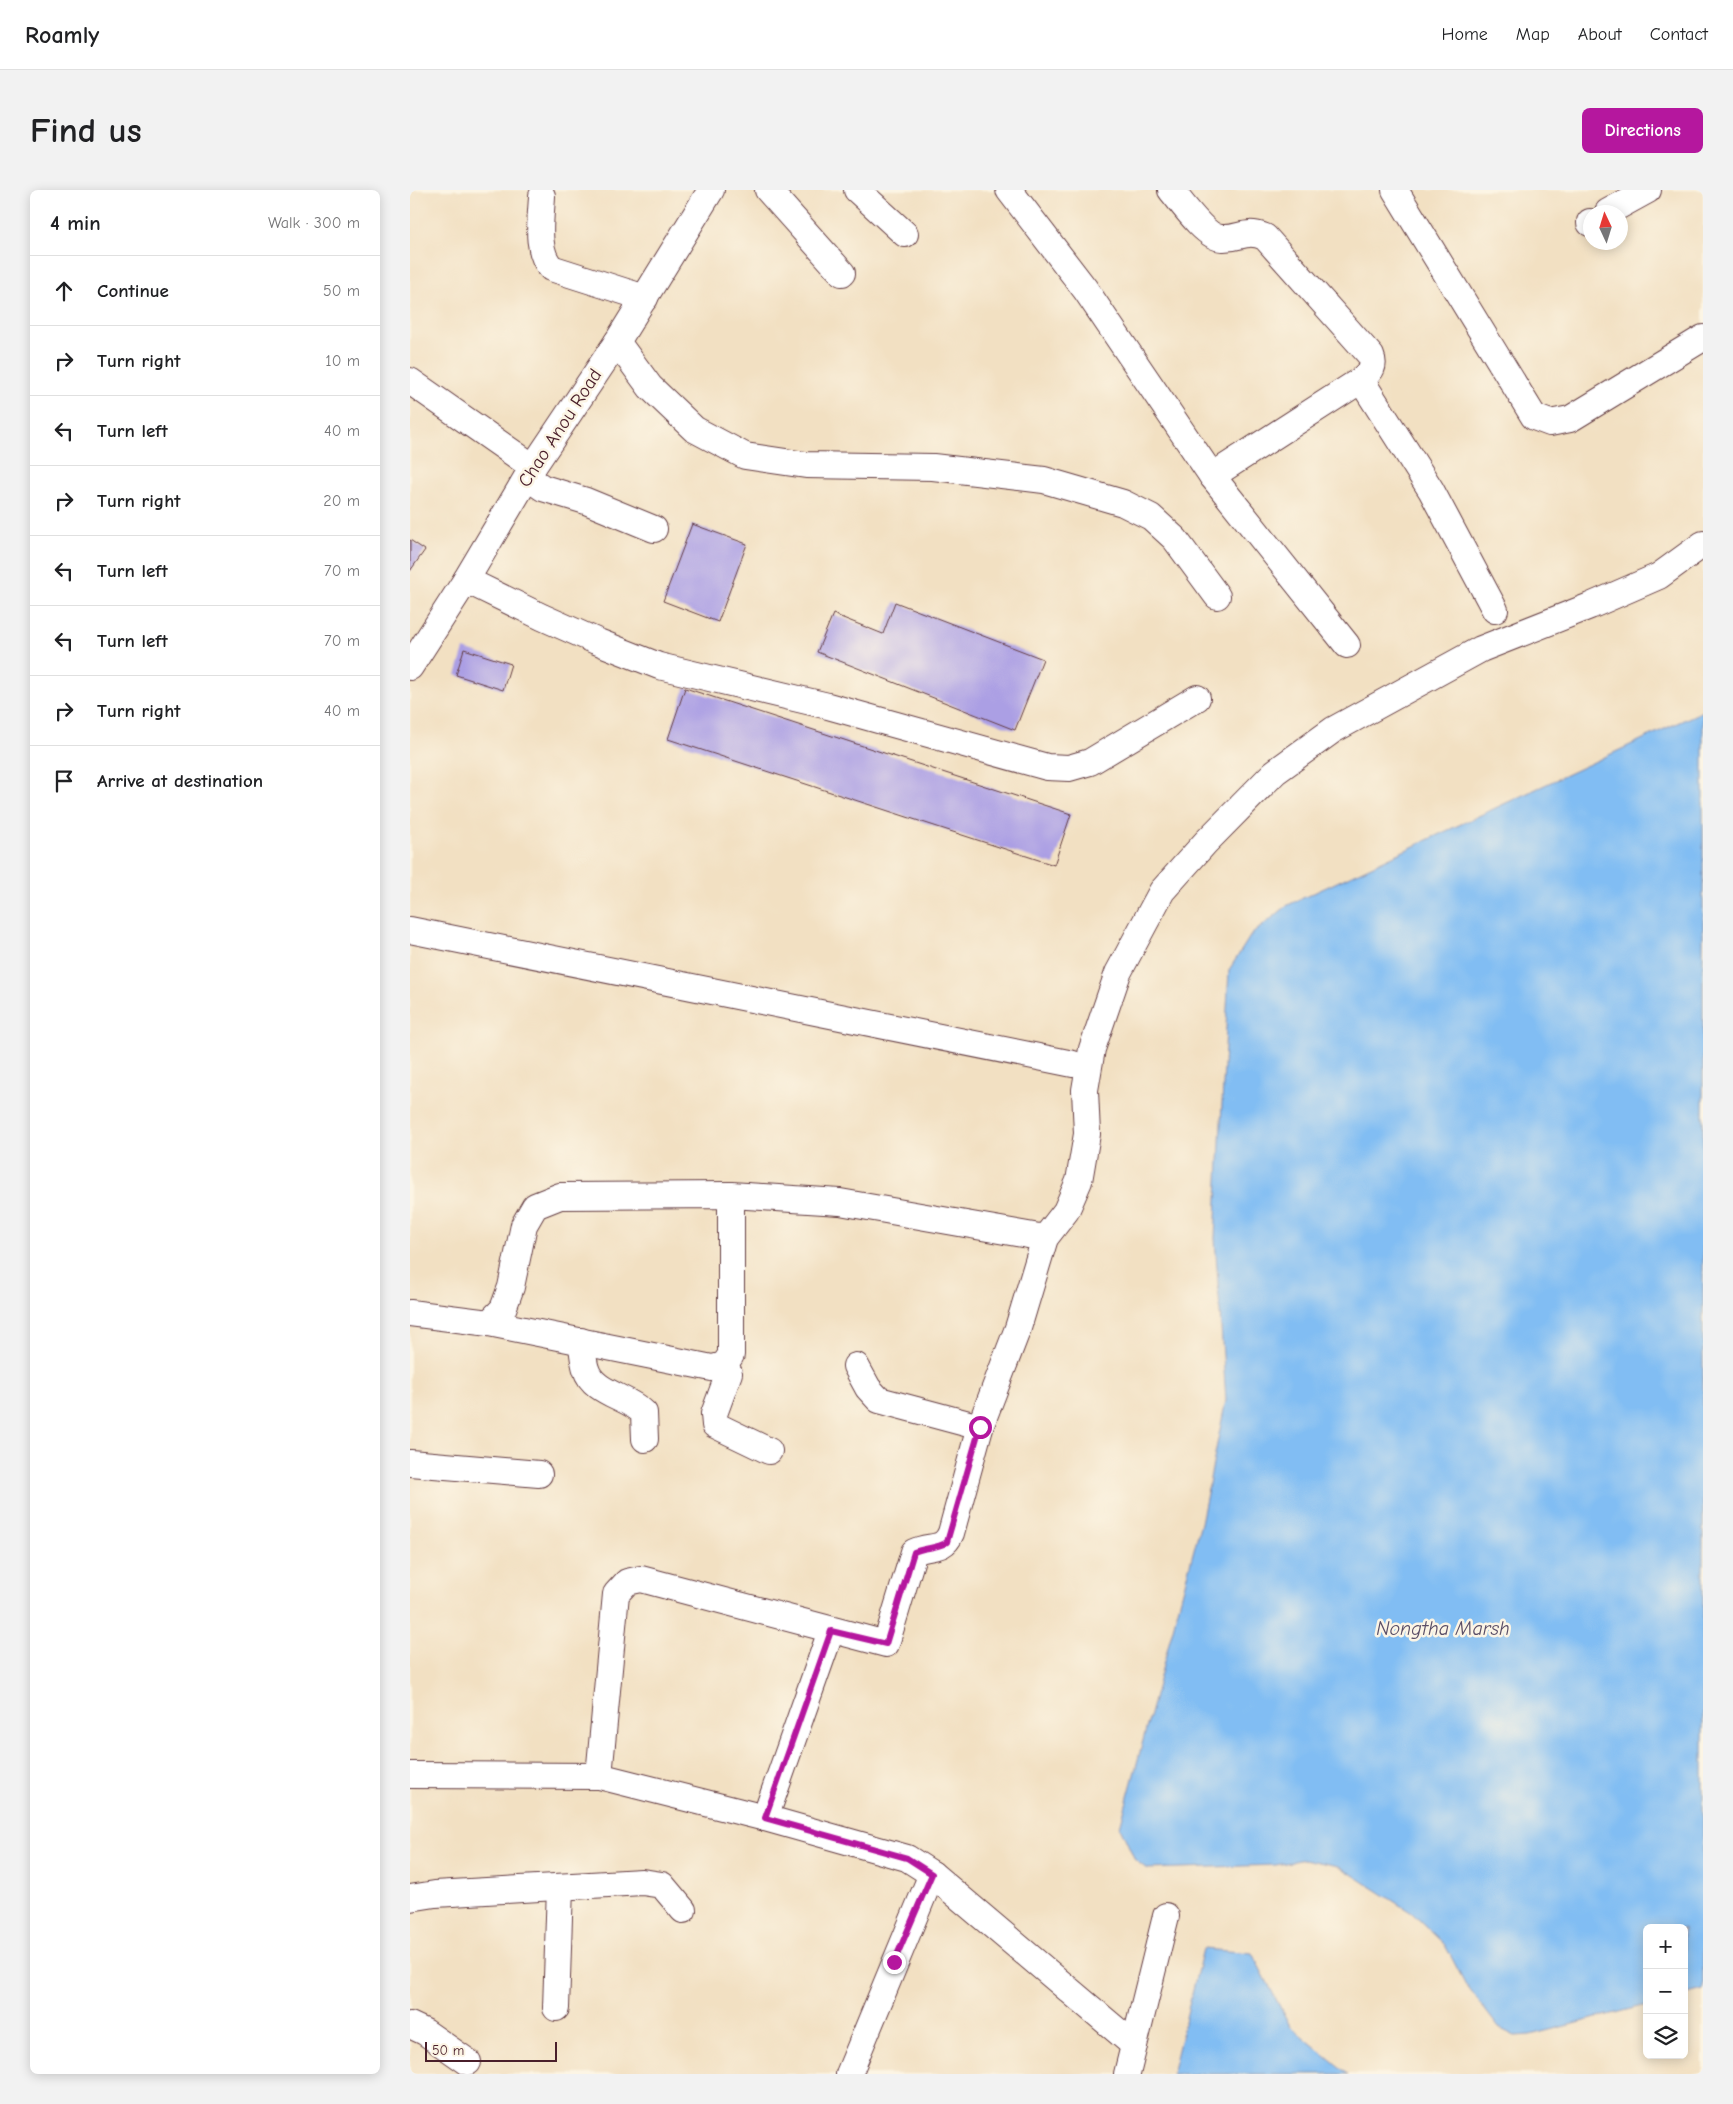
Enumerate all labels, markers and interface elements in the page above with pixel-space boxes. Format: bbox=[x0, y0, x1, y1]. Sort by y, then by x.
text: Roamly bbox=[25, 21, 99, 49]
text: Home bbox=[1441, 24, 1488, 45]
text: Map bbox=[1516, 24, 1550, 45]
text: About bbox=[1578, 24, 1622, 45]
text: Contact bbox=[1650, 24, 1708, 45]
button: Directions bbox=[1582, 108, 1703, 153]
text: Find us bbox=[30, 110, 142, 151]
north arrow bbox=[1583, 205, 1628, 250]
text: 4 min bbox=[50, 211, 101, 235]
text: Walk · 300 m bbox=[268, 214, 360, 232]
icon: ahead bbox=[50, 277, 78, 305]
text: Continue bbox=[97, 280, 169, 302]
text: 50 m bbox=[323, 282, 360, 300]
icon: right bbox=[50, 347, 78, 375]
text: Turn right bbox=[97, 350, 181, 372]
text: 10 m bbox=[325, 352, 360, 370]
street label: Chao Anou Road bbox=[514, 365, 606, 491]
icon: left bbox=[50, 417, 78, 445]
text: Turn left bbox=[97, 420, 168, 442]
text: 40 m bbox=[324, 422, 360, 440]
icon: right bbox=[50, 487, 78, 515]
text: Turn right bbox=[97, 490, 181, 512]
text: 20 m bbox=[323, 492, 360, 510]
icon: left bbox=[50, 557, 78, 585]
text: Turn left bbox=[97, 560, 168, 582]
text: 70 m bbox=[324, 562, 360, 580]
icon: left bbox=[50, 627, 78, 655]
text: Turn left bbox=[97, 630, 168, 652]
text: 70 m bbox=[324, 632, 360, 650]
icon: right bbox=[50, 697, 78, 725]
text: Turn right bbox=[97, 700, 181, 722]
text: 40 m bbox=[324, 702, 360, 720]
icon: arrive bbox=[50, 767, 78, 795]
text: Arrive at destination bbox=[97, 770, 263, 792]
route start bbox=[969, 1416, 992, 1439]
water label: Nongtha Marsh bbox=[1376, 1617, 1510, 1640]
map controls bbox=[1643, 1924, 1688, 2059]
button: + bbox=[1643, 1924, 1688, 1969]
route end bbox=[883, 1951, 906, 1974]
button: − bbox=[1643, 1969, 1688, 2014]
button: layers bbox=[1643, 2014, 1688, 2059]
scale bar bbox=[425, 2039, 558, 2062]
text: 50 m bbox=[432, 2042, 464, 2059]

